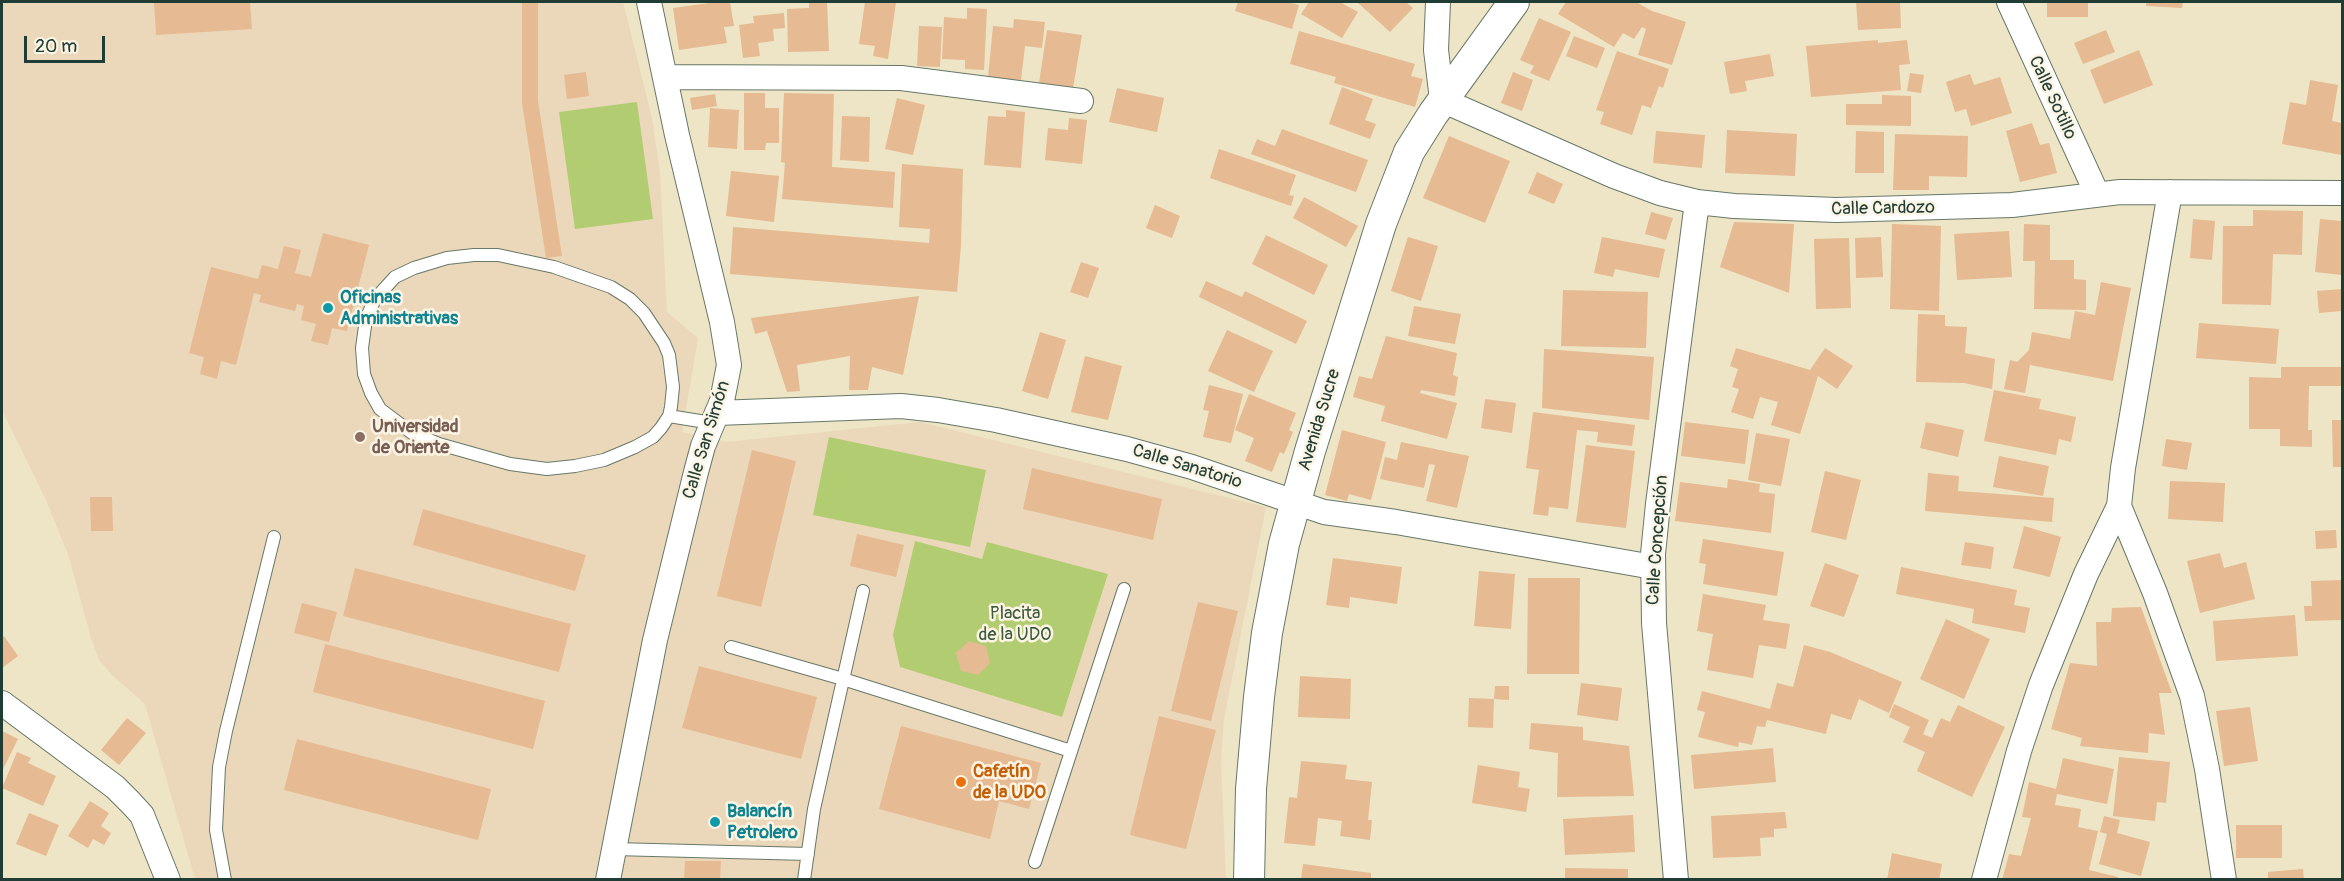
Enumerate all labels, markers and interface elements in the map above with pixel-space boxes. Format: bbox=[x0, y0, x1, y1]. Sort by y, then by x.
scale bar bbox=[27, 24, 108, 62]
text: 20 m bbox=[35, 35, 77, 58]
street label: Calle Sotillo bbox=[2023, 53, 2081, 143]
street label: Calle Cardozo bbox=[1831, 197, 1935, 221]
place label: Oficinas Administrativas bbox=[340, 287, 458, 330]
marker: Oficinas Administrativas bbox=[321, 301, 335, 315]
street label: Avenida Sucre bbox=[1294, 366, 1346, 474]
street label: Calle San Simón bbox=[679, 378, 735, 502]
place label: Universidad de Oriente bbox=[372, 416, 459, 458]
marker: Universidad de Oriente bbox=[353, 430, 367, 444]
street label: Calle Sanatorio bbox=[1130, 440, 1244, 494]
street label: Calle Concepción bbox=[1643, 474, 1673, 606]
park label: Placita de la UDO bbox=[979, 603, 1051, 646]
place label: Cafetín de la UDO bbox=[973, 761, 1046, 804]
marker: Cafetín de la UDO bbox=[954, 775, 968, 789]
place label: Balancín Petrolero bbox=[727, 801, 798, 844]
marker: Balancín Petrolero bbox=[708, 815, 722, 829]

